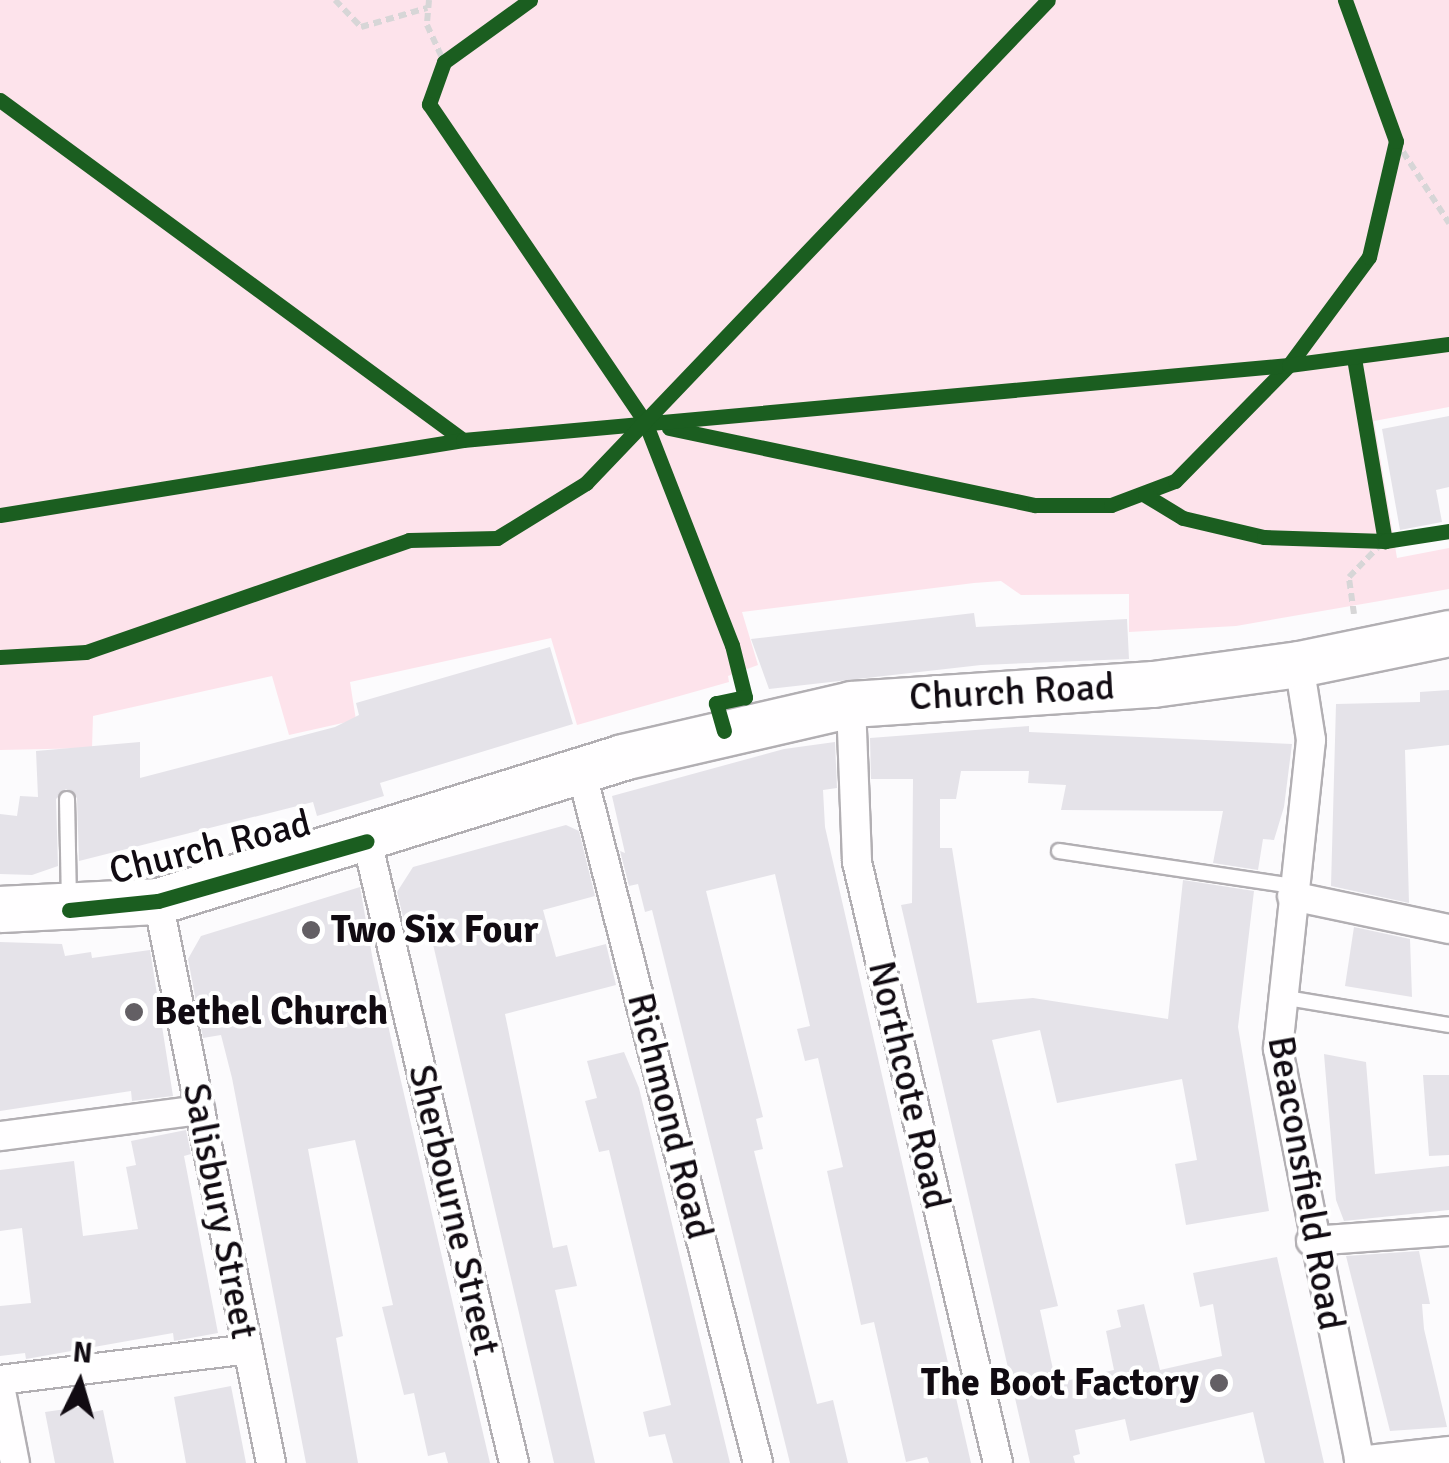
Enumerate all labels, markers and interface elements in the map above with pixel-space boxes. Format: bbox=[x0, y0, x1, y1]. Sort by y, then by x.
street label: Church Road bbox=[908, 664, 1116, 720]
street label: Church Road bbox=[105, 800, 315, 894]
place label: Two Six Four bbox=[331, 907, 538, 953]
marker: Two Six Four bbox=[300, 919, 322, 941]
street label: Northcote Road bbox=[858, 957, 960, 1213]
street label: Richmond Road bbox=[617, 988, 723, 1244]
place label: Bethel Church bbox=[154, 989, 388, 1035]
marker: Bethel Church bbox=[123, 1001, 145, 1023]
street label: Beaconsfield Road bbox=[1258, 1032, 1354, 1334]
street label: Sherbourne Street bbox=[398, 1060, 510, 1360]
street label: Salisbury Street bbox=[173, 1079, 267, 1343]
north arrow bbox=[30, 1333, 130, 1433]
text: N bbox=[71, 1335, 94, 1371]
place label: The Boot Factory bbox=[921, 1360, 1199, 1406]
marker: The Boot Factory bbox=[1208, 1372, 1230, 1394]

